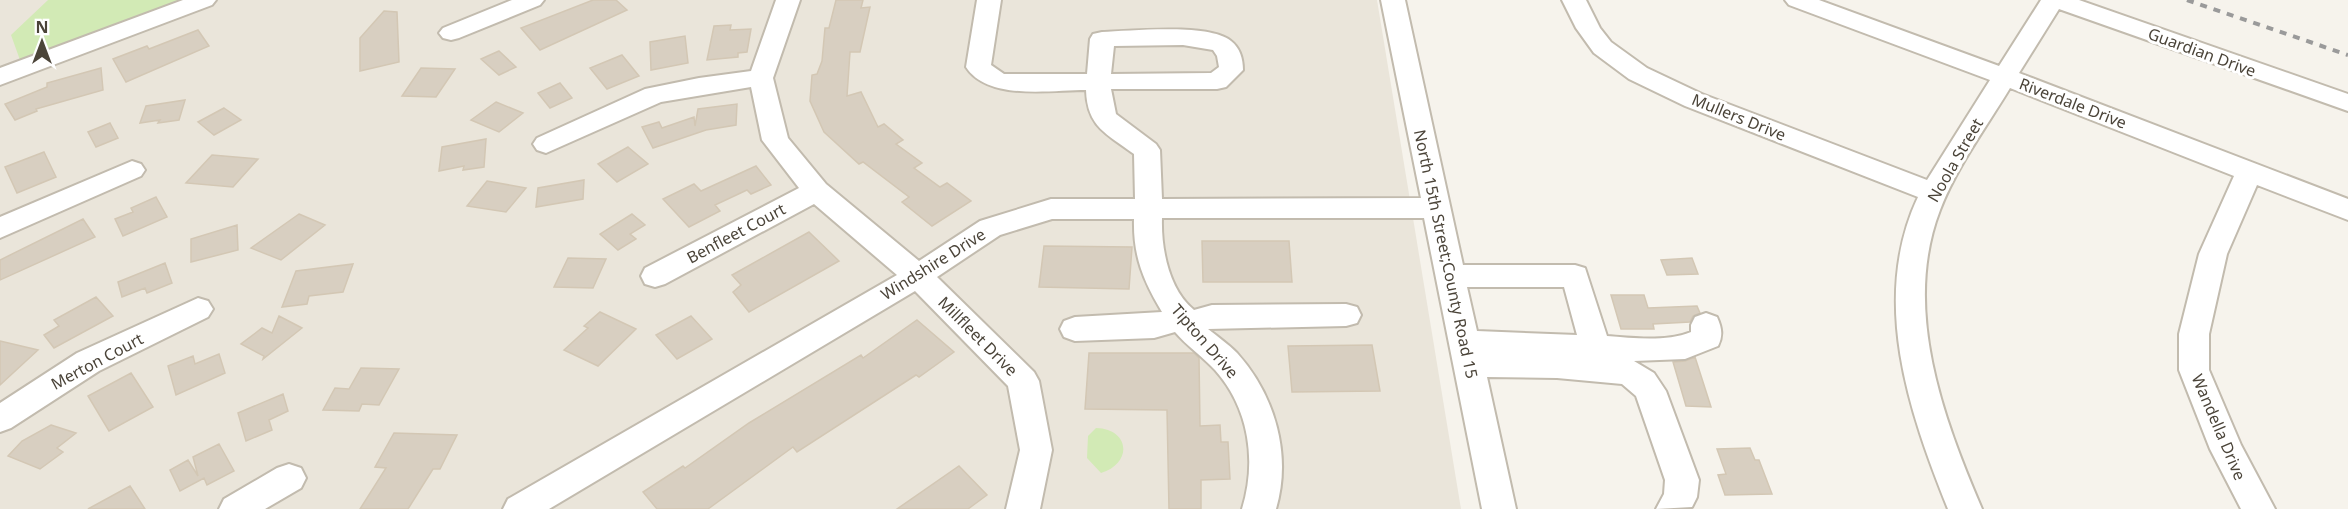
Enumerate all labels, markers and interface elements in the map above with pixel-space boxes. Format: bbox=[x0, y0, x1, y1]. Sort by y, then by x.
north arrow bbox=[12, 12, 72, 72]
text: N bbox=[35, 16, 49, 38]
street label: Guardian Drive bbox=[2145, 22, 2259, 82]
street label: Riverdale Drive bbox=[2016, 72, 2130, 134]
street label: Mullers Drive bbox=[1689, 88, 1789, 146]
street label: Noola Street bbox=[1922, 114, 1988, 206]
street label: North 15th Street;County Road 15 bbox=[1409, 128, 1483, 380]
street label: Benfleet Court bbox=[683, 198, 789, 268]
street label: Windshire Drive bbox=[877, 223, 989, 305]
street label: Millfleet Drive bbox=[933, 291, 1023, 381]
street label: Tipton Drive bbox=[1167, 299, 1243, 383]
street label: Merton Court bbox=[47, 327, 147, 395]
street label: Wandella Drive bbox=[2187, 371, 2251, 483]

